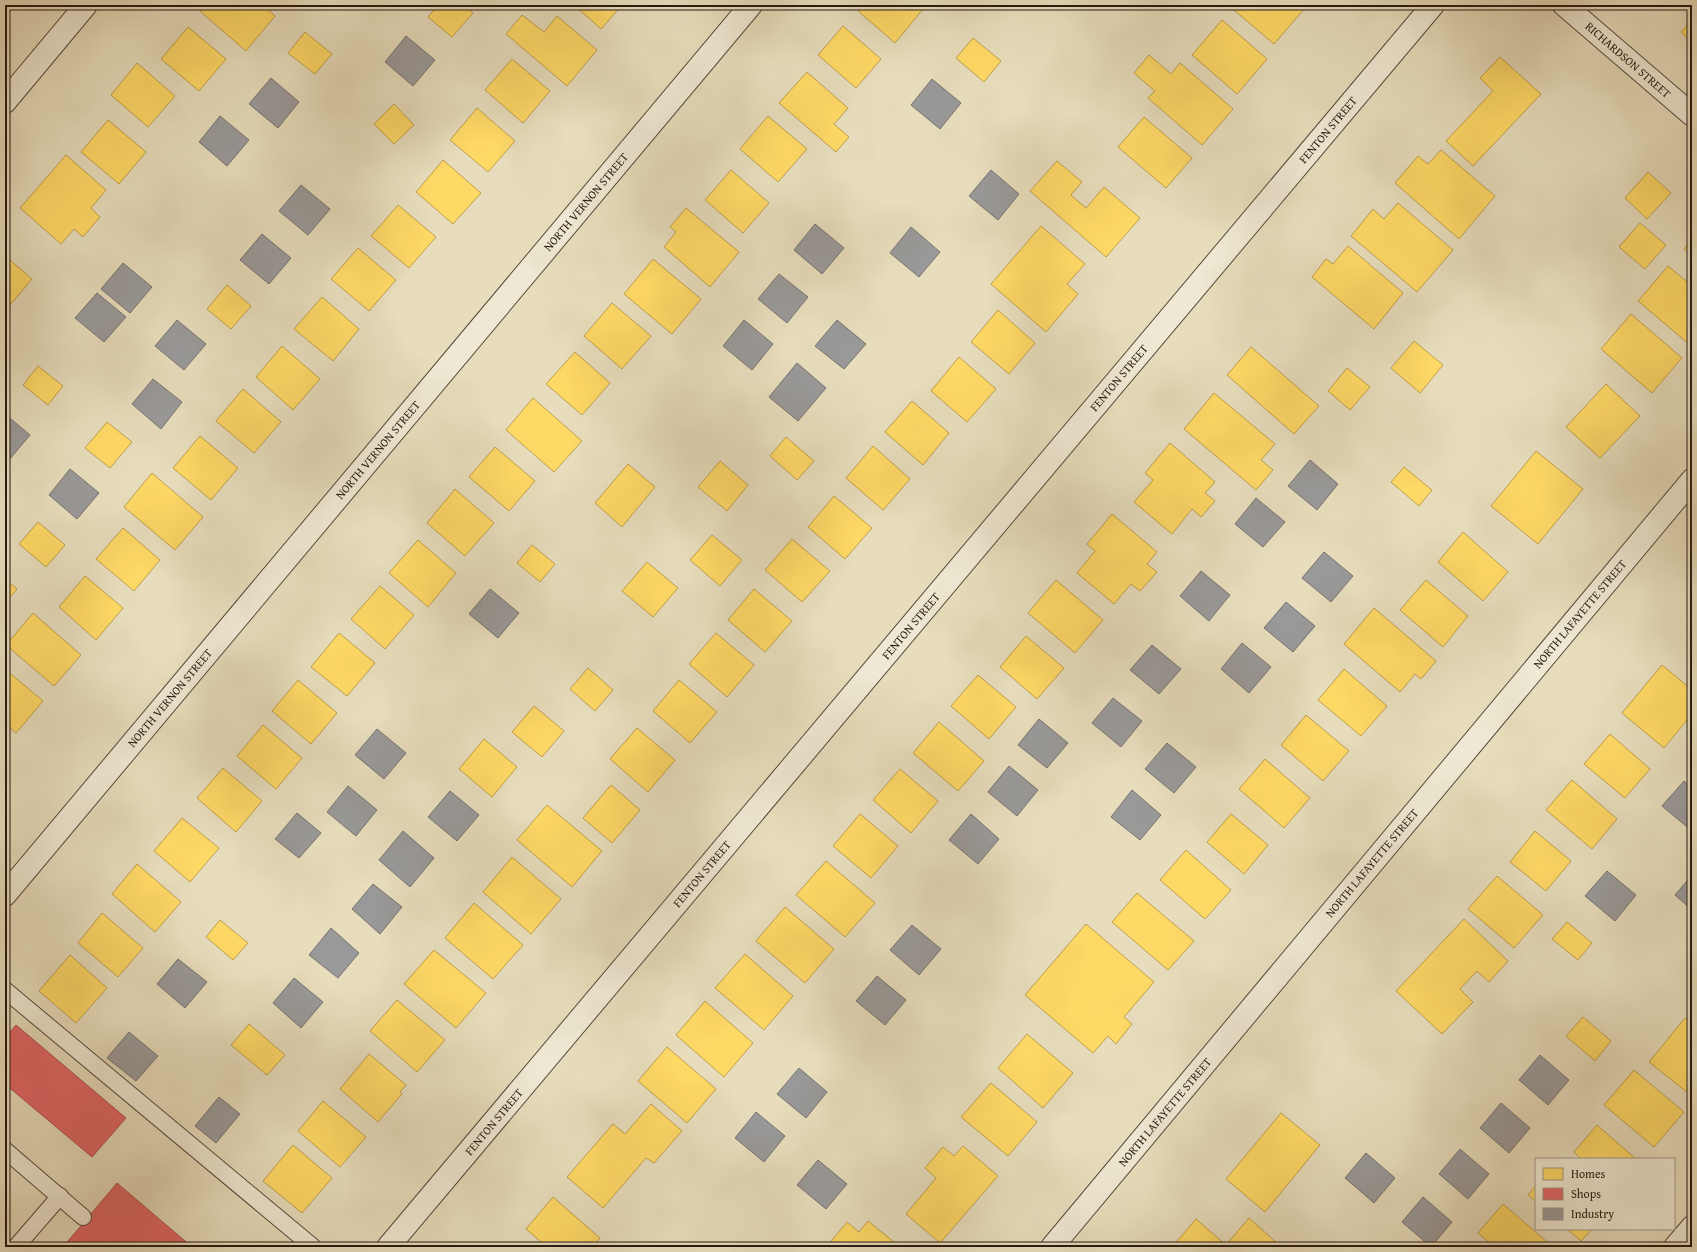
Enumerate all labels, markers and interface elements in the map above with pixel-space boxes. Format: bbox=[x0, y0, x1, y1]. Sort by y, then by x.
street label: RICHARDSON STREET bbox=[1582, 18, 1675, 102]
street label: FENTON STREET bbox=[1295, 92, 1361, 167]
street label: NORTH VERNON STREET bbox=[539, 149, 632, 255]
street label: FENTON STREET bbox=[1086, 340, 1152, 415]
street label: NORTH VERNON STREET bbox=[331, 397, 424, 503]
street label: NORTH LAFAYETTE STREET bbox=[1529, 555, 1630, 672]
street label: FENTON STREET bbox=[878, 588, 944, 663]
street label: NORTH VERNON STREET bbox=[123, 645, 216, 751]
street label: NORTH LAFAYETTE STREET bbox=[1321, 804, 1422, 921]
street label: FENTON STREET bbox=[669, 836, 735, 911]
street label: NORTH LAFAYETTE STREET bbox=[1114, 1053, 1215, 1170]
street label: FENTON STREET bbox=[461, 1084, 527, 1159]
legend bbox=[1535, 1158, 1675, 1230]
text: Homes bbox=[1571, 1165, 1606, 1182]
text: Shops bbox=[1571, 1185, 1601, 1202]
text: Industry bbox=[1571, 1205, 1614, 1222]

